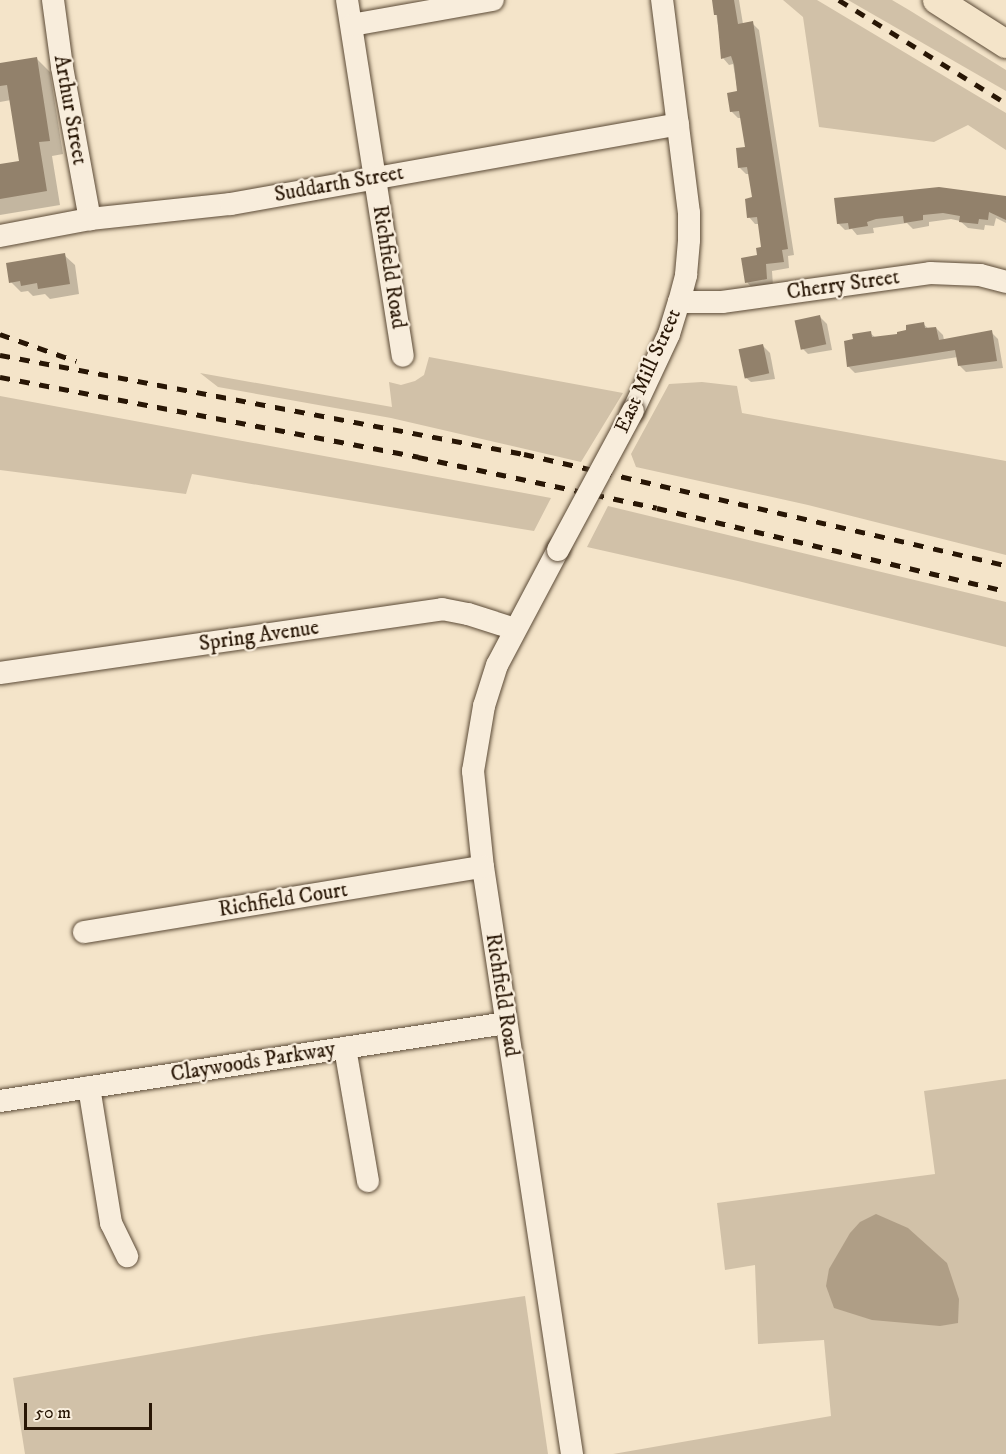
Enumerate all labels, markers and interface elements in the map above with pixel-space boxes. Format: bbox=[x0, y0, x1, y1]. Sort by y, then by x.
street label: Arthur Street bbox=[48, 53, 92, 167]
street label: Suddarth Street bbox=[272, 160, 406, 208]
street label: Richfield Road bbox=[367, 203, 411, 331]
street label: Cherry Street bbox=[785, 265, 901, 305]
street label: East Mill Street bbox=[609, 305, 687, 437]
street label: Spring Avenue bbox=[197, 615, 321, 657]
street label: Richfield Court bbox=[217, 877, 349, 923]
street label: Richfield Road bbox=[480, 931, 524, 1059]
street label: Claywoods Parkway bbox=[169, 1037, 337, 1087]
scale bar bbox=[27, 1391, 154, 1429]
text: 50 m bbox=[35, 1402, 71, 1424]

